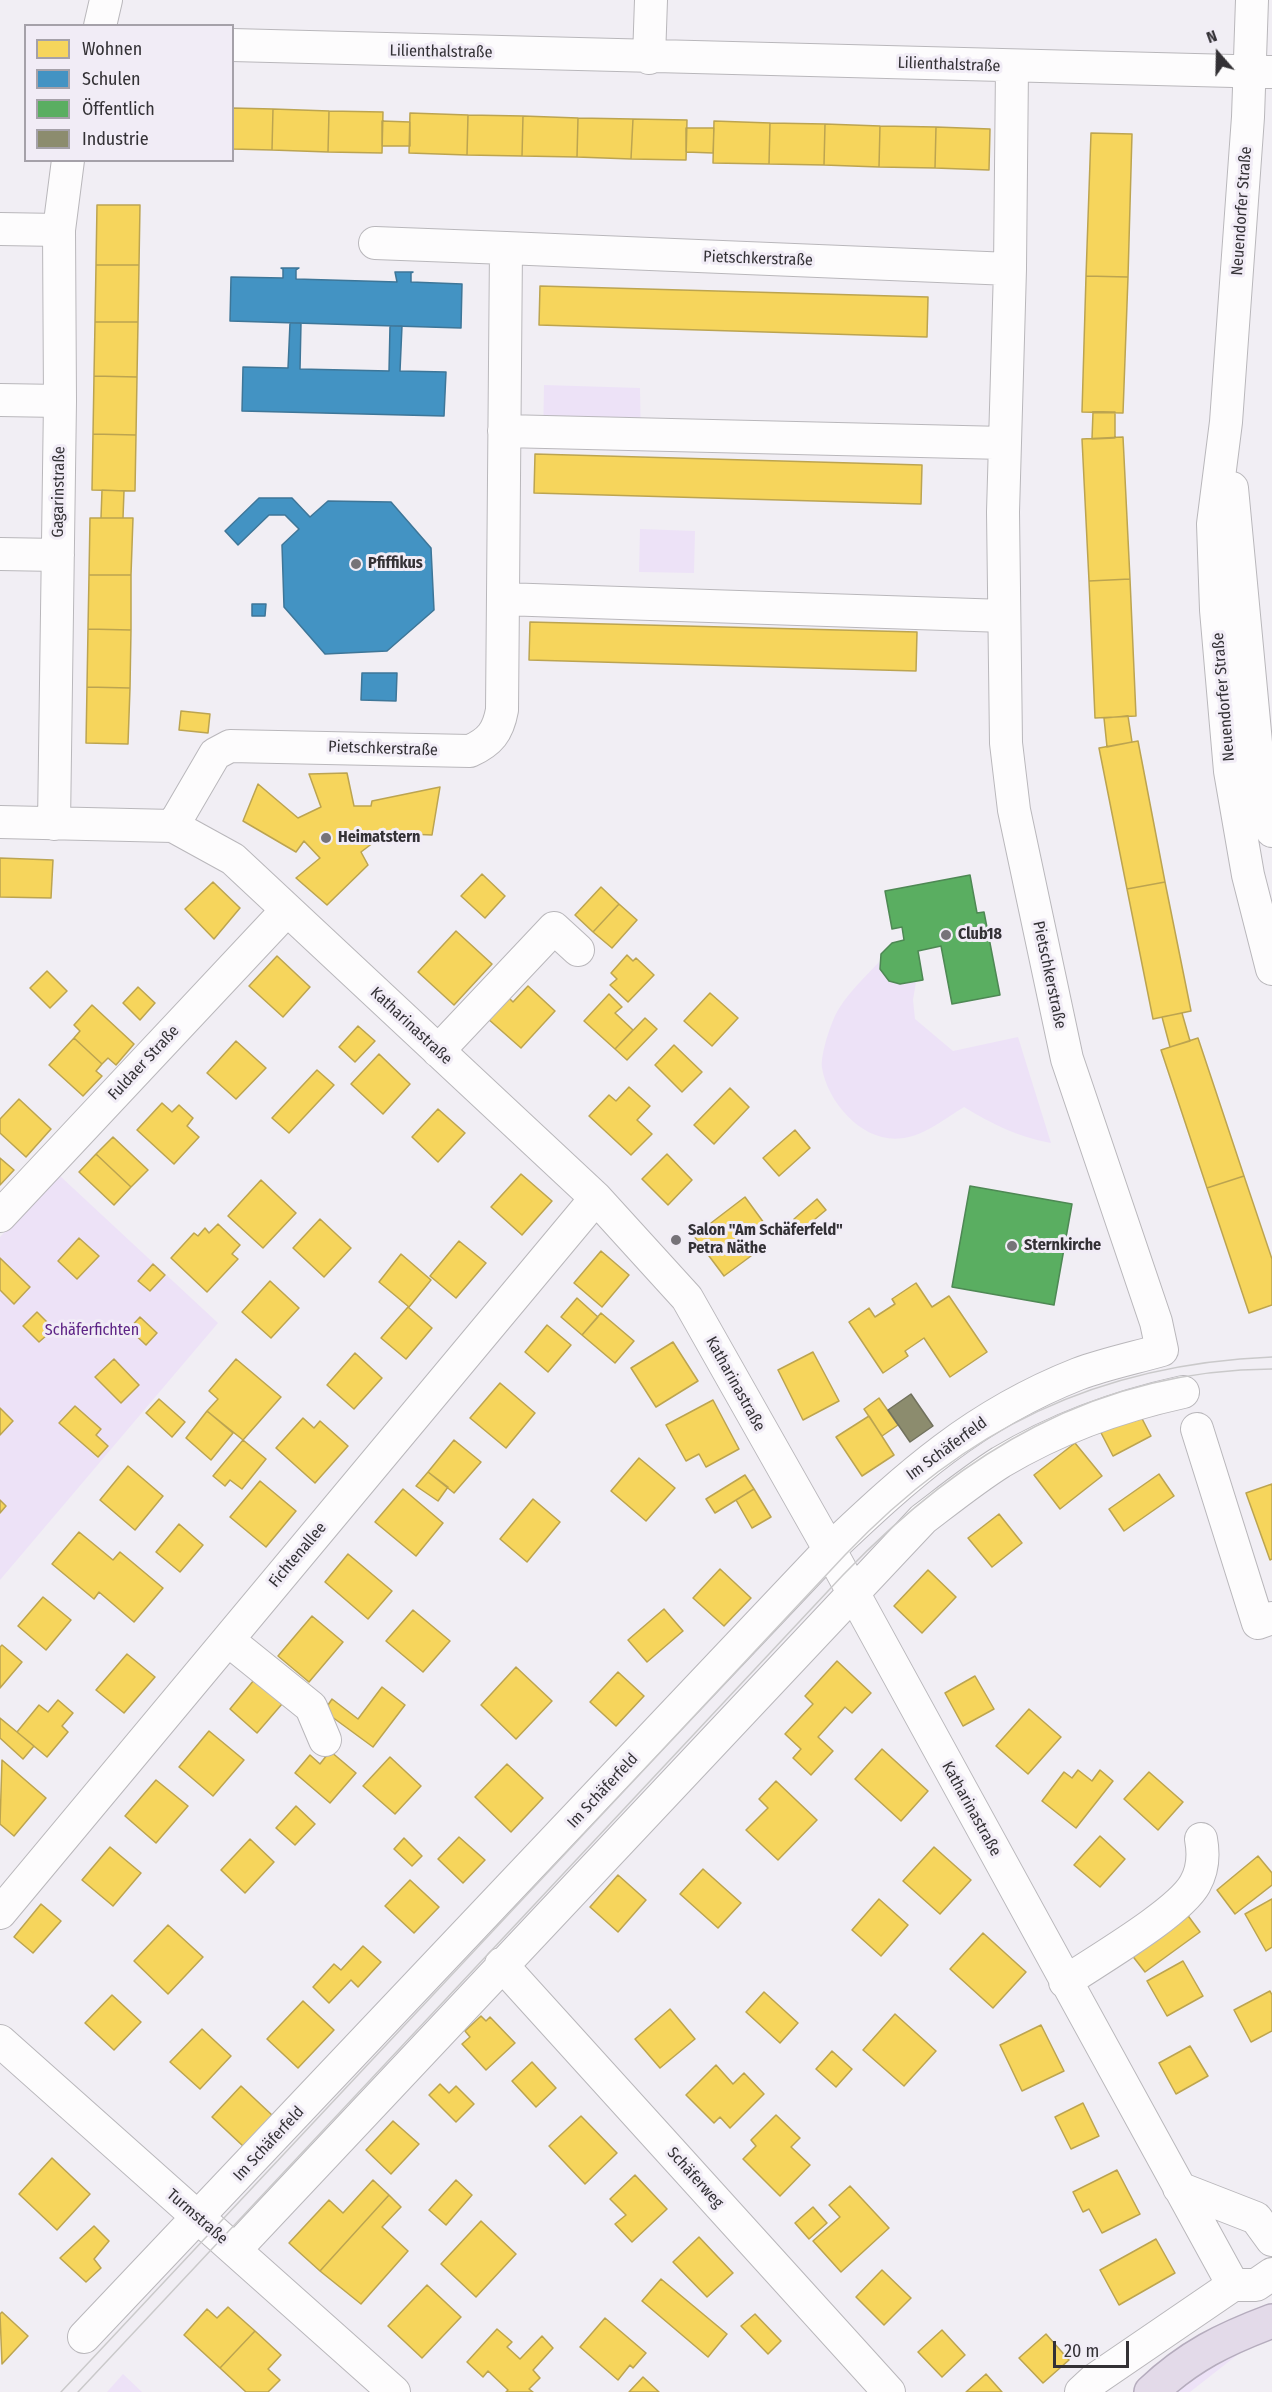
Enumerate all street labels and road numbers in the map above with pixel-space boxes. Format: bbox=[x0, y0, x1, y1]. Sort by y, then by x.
street label: Lilienthalstraße bbox=[389, 42, 493, 62]
street label: Lilienthalstraße bbox=[897, 54, 1001, 76]
street label: Neuendorfer Straße bbox=[1228, 146, 1256, 276]
street label: Pietschkerstraße bbox=[703, 247, 813, 271]
street label: Gagarinstraße bbox=[49, 446, 69, 538]
street label: Neuendorfer Straße bbox=[1209, 632, 1239, 762]
street label: Pietschkerstraße bbox=[328, 737, 438, 761]
street label: Pietschkerstraße bbox=[1028, 919, 1070, 1031]
street label: Katharinastraße bbox=[366, 983, 456, 1069]
street label: Fuldaer Straße bbox=[105, 1022, 183, 1104]
street label: Katharinastraße bbox=[701, 1333, 769, 1435]
street label: Im Schäferfeld bbox=[903, 1413, 991, 1485]
street label: Fichtenallee bbox=[265, 1519, 331, 1591]
street label: Im Schäferfeld bbox=[564, 1750, 642, 1832]
street label: Katharinastraße bbox=[937, 1758, 1005, 1860]
street label: Im Schäferfeld bbox=[230, 2103, 308, 2185]
street label: Schäferweg bbox=[663, 2144, 727, 2212]
street label: Turmstraße bbox=[163, 2185, 231, 2249]

